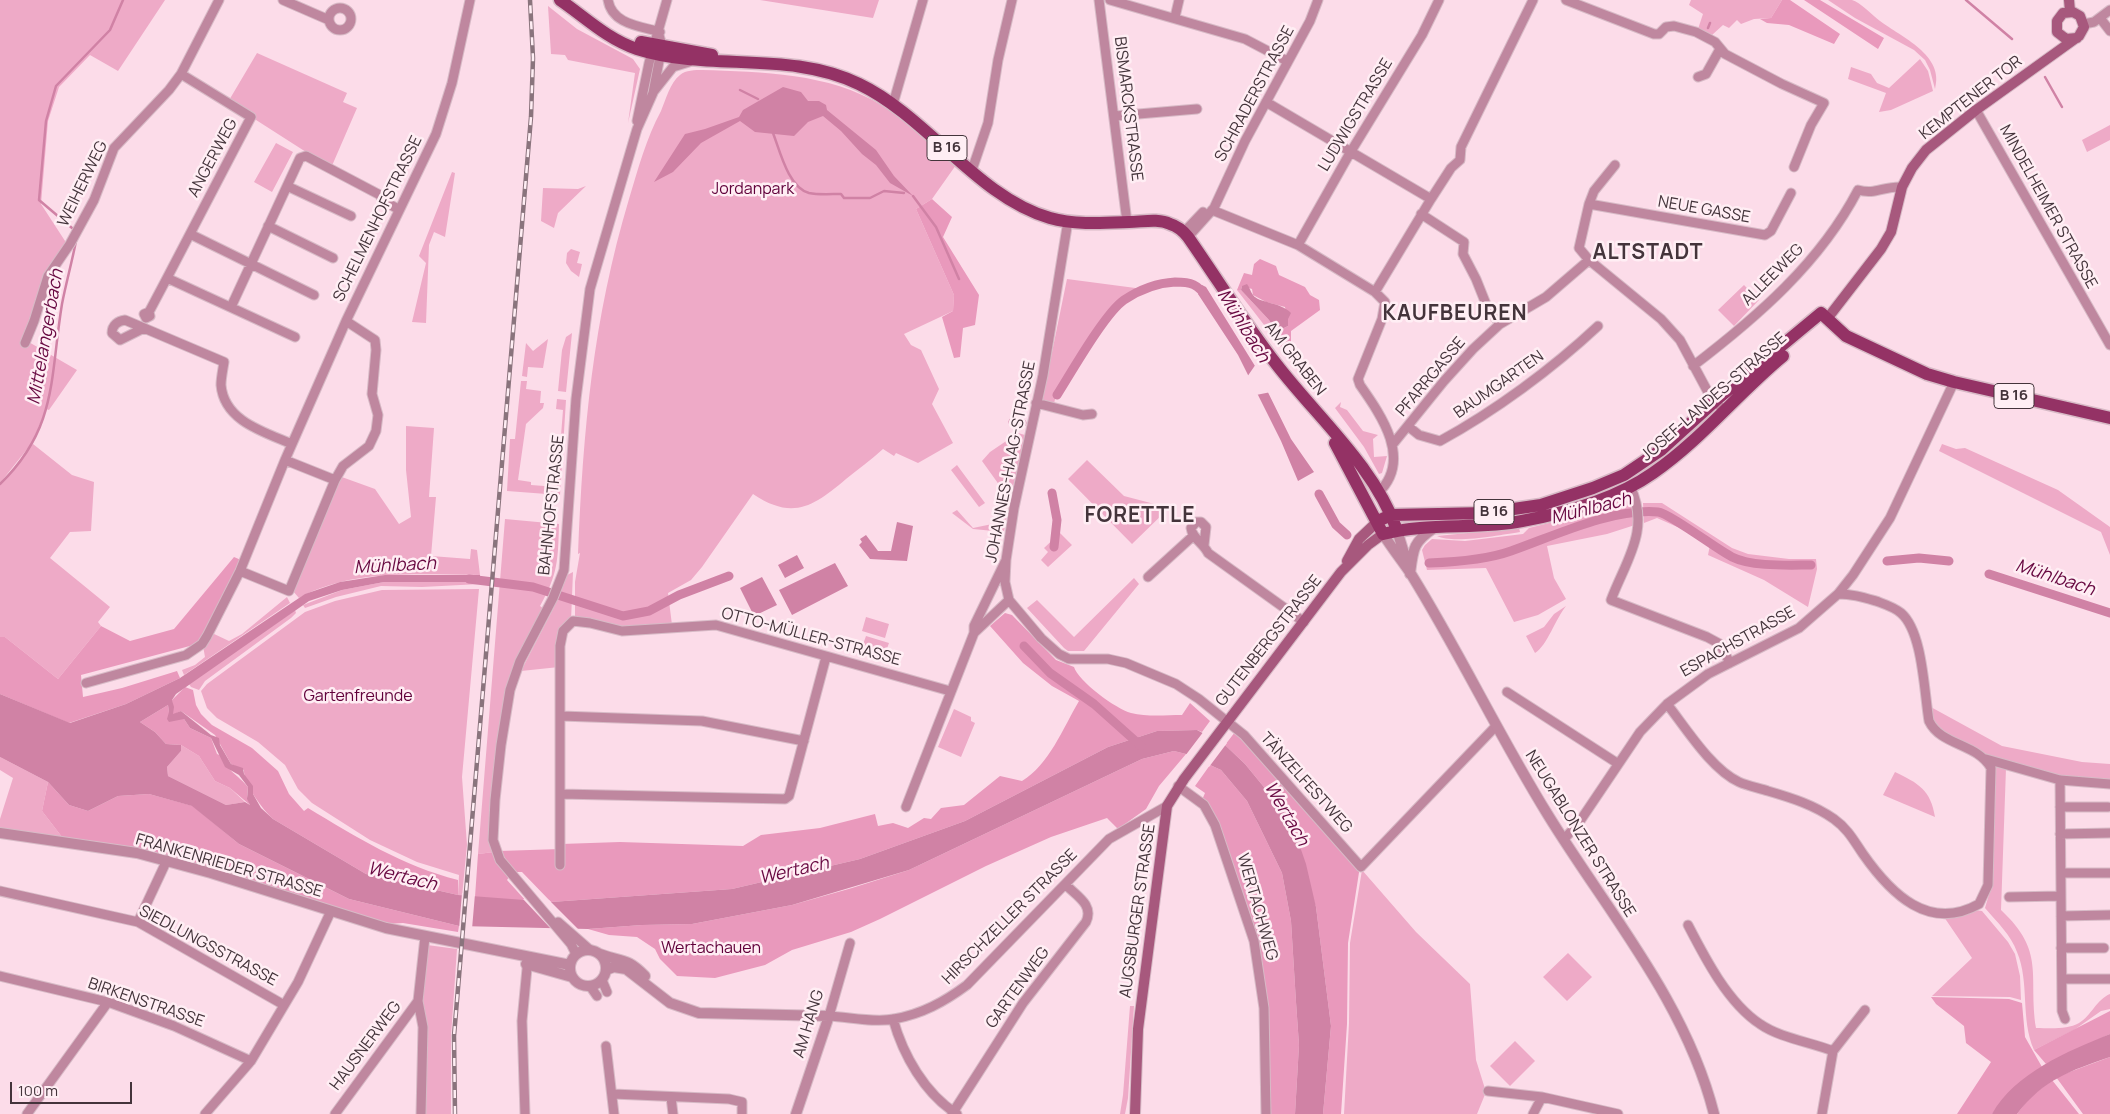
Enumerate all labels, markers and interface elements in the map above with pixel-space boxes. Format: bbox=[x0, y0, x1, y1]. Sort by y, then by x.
street label: SCHRADERSTRASSE bbox=[1211, 23, 1299, 165]
street label: BISMARCKSTRASSE bbox=[1110, 35, 1146, 183]
street label: KEMPTENER TOR bbox=[1916, 52, 2026, 144]
street label: LUDWIGSTRASSE bbox=[1315, 55, 1397, 175]
street label: ANGERWEG bbox=[184, 115, 242, 201]
street label: MINDELHEIMER STRASSE bbox=[1995, 122, 2101, 292]
street label: SCHELMENHOFSTRASSE bbox=[329, 133, 427, 305]
road number: B 16 bbox=[927, 136, 967, 160]
street label: WEIHERWEG bbox=[54, 138, 112, 230]
park label: Jordanpark bbox=[712, 180, 794, 200]
street label: NEUE GASSE bbox=[1656, 192, 1752, 228]
district label: ALTSTADT bbox=[1591, 240, 1705, 266]
street label: ALLEEWEG bbox=[1738, 240, 1808, 310]
water label: Mittelangerbach bbox=[23, 268, 69, 406]
water label: Mühlbach bbox=[1212, 285, 1274, 367]
district label: KAUFBEUREN bbox=[1381, 301, 1529, 327]
street label: AM GRABEN bbox=[1260, 318, 1330, 400]
street label: JOSEF-LANDES-STRASSE bbox=[1637, 329, 1791, 465]
street label: PFARRGASSE bbox=[1392, 333, 1470, 421]
street label: BAUMGARTEN bbox=[1450, 347, 1548, 423]
street label: JOHANNES-HAAG-STRASSE bbox=[982, 359, 1040, 565]
road number: B 16 bbox=[1994, 384, 2034, 408]
street label: BAHNHOFSTRASSE bbox=[535, 434, 569, 576]
water label: Mühlbach bbox=[1549, 489, 1633, 529]
road number: B 16 bbox=[1474, 500, 1514, 524]
district label: FORETTLE bbox=[1083, 503, 1197, 529]
water label: Mühlbach bbox=[353, 553, 437, 579]
water label: Mühlbach bbox=[2013, 555, 2097, 601]
street label: GUTENBERGSTRASSE bbox=[1212, 572, 1326, 710]
street label: ESPACHSTRASSE bbox=[1677, 603, 1799, 681]
street label: OTTO-MÜLLER-STRASSE bbox=[719, 604, 903, 670]
park label: Gartenfreunde bbox=[303, 687, 413, 707]
street label: TÄNZELFESTWEG bbox=[1256, 729, 1356, 837]
street label: NEUGABLONZER STRASSE bbox=[1521, 747, 1639, 921]
water label: Wertach bbox=[1259, 778, 1313, 850]
street label: AUGSBURGER STRASSE bbox=[1116, 823, 1160, 999]
street label: FRANKENRIEDER STRASSE bbox=[133, 830, 325, 902]
street label: HIRSCHZELLER STRASSE bbox=[938, 845, 1082, 989]
street label: WERTACHWEG bbox=[1233, 851, 1281, 963]
water label: Wertach bbox=[757, 853, 831, 889]
water label: Wertach bbox=[365, 858, 439, 896]
street label: SIEDLUNGSSTRASSE bbox=[136, 901, 280, 991]
park label: Wertachauen bbox=[661, 939, 761, 959]
street label: GARTENWEG bbox=[982, 944, 1054, 1032]
street label: BIRKENSTRASSE bbox=[85, 974, 207, 1032]
street label: AM HANG bbox=[790, 988, 828, 1060]
street label: HAUSNERWEG bbox=[326, 998, 406, 1094]
scale bar bbox=[12, 1072, 135, 1104]
text: 100 m bbox=[18, 1080, 58, 1101]

